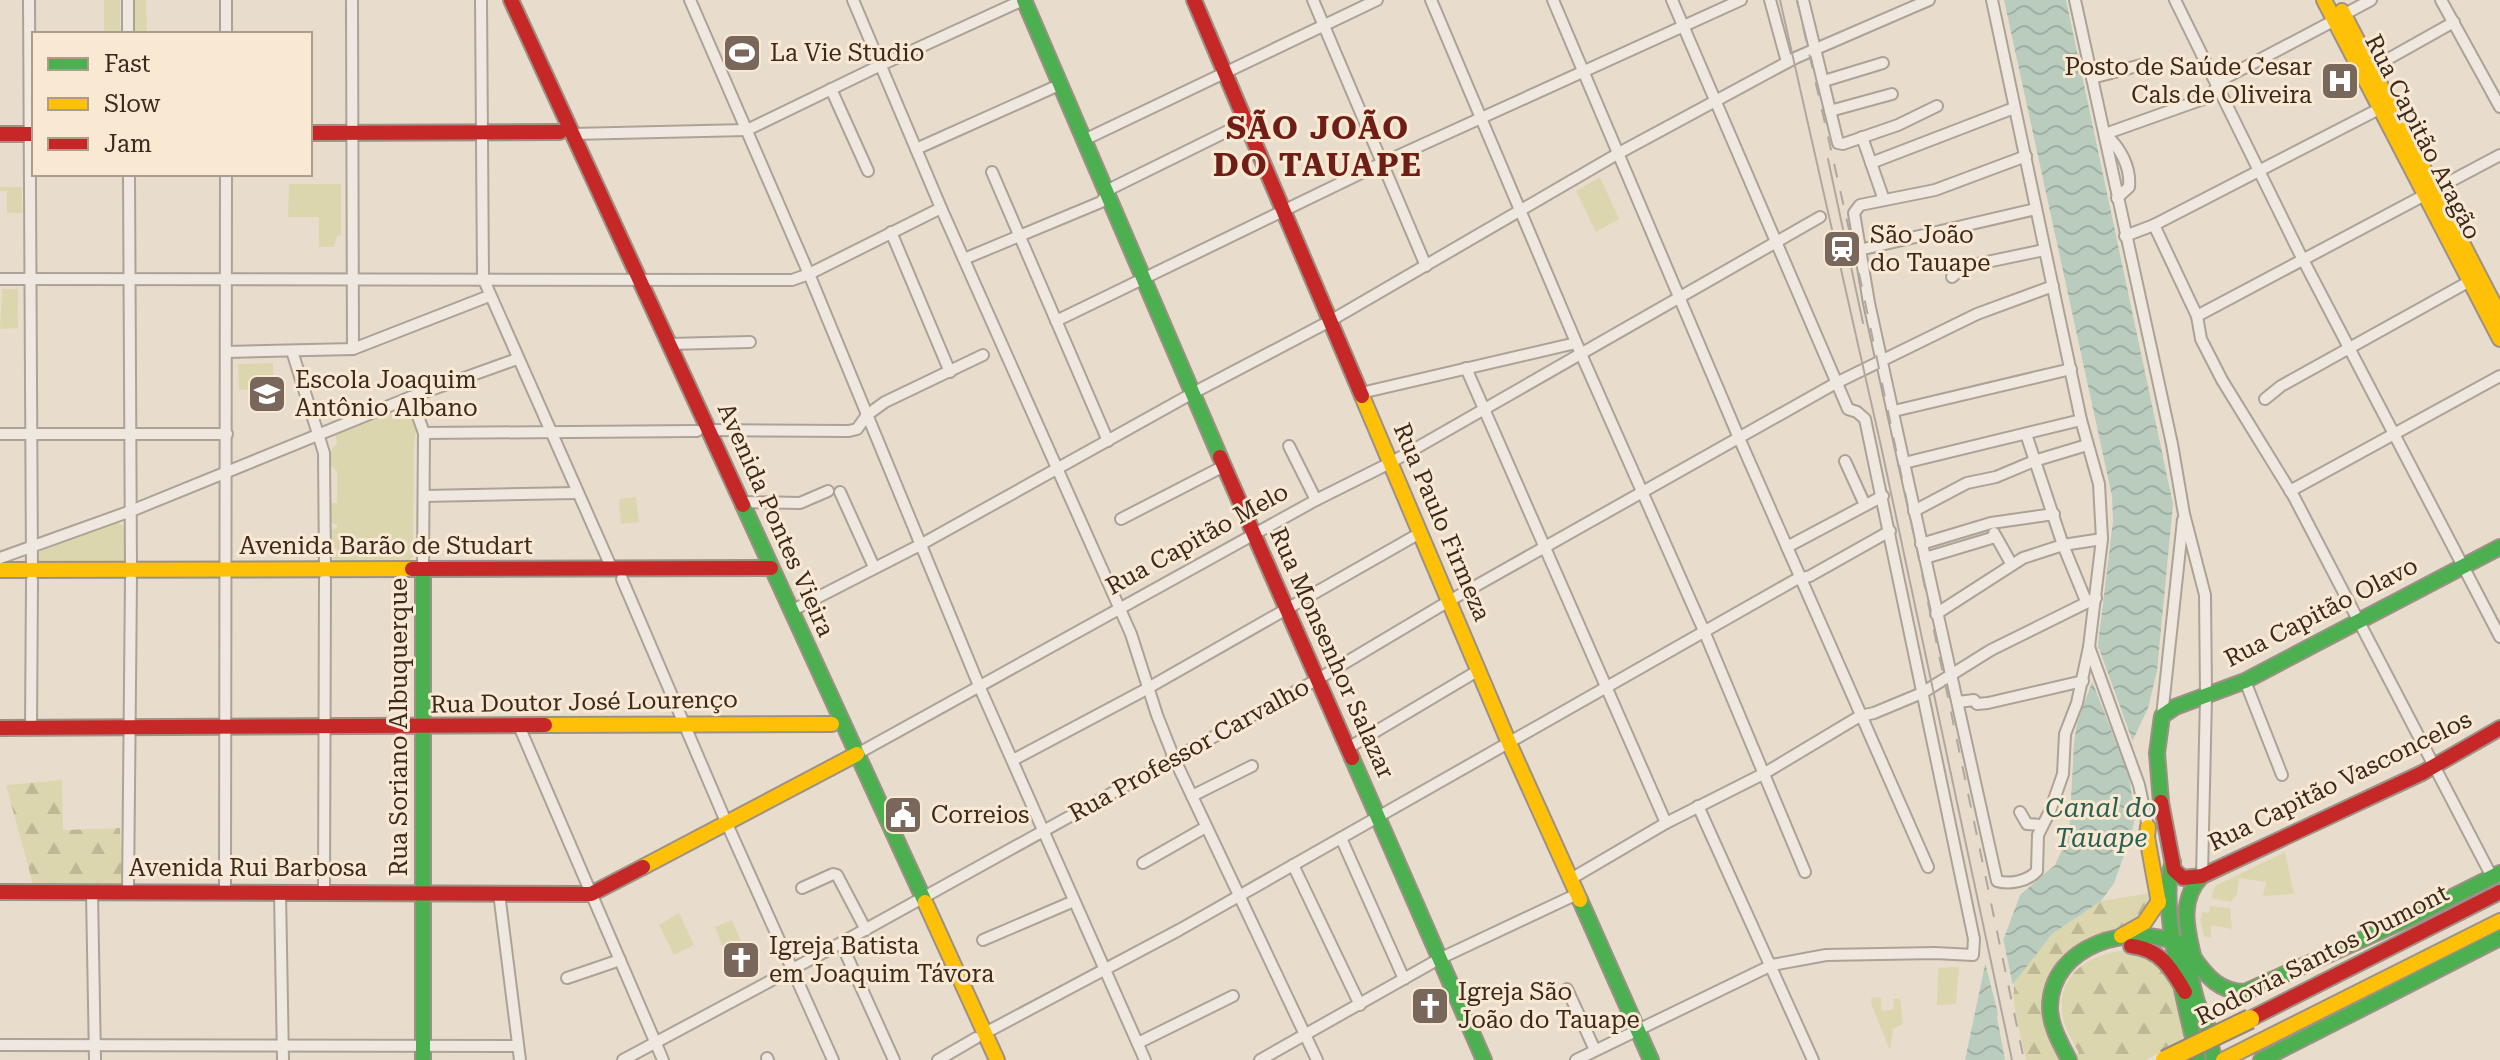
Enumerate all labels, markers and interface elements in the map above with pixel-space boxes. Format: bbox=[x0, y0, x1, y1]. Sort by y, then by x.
street label: Rua Capitão Aragão bbox=[2359, 30, 2487, 244]
legend bbox=[32, 32, 312, 176]
sports icon: La Vie Studio bbox=[721, 32, 763, 74]
place label: La Vie Studio bbox=[770, 39, 924, 67]
text: Fast bbox=[104, 50, 151, 78]
place label: Posto de Saúde Cesar Cals de Oliveira bbox=[2065, 53, 2312, 109]
hospital icon: Posto de Saúde Cesar Cals de Oliveira bbox=[2319, 60, 2361, 102]
text: Slow bbox=[104, 90, 161, 118]
district label: SÃO JOÃO DO TAUAPE bbox=[1213, 109, 1423, 184]
text: Jam bbox=[104, 130, 152, 158]
place label: São João do Tauape bbox=[1870, 221, 1990, 277]
station icon: São João do Tauape bbox=[1821, 228, 1863, 270]
place label: Escola Joaquim Antônio Albano bbox=[295, 366, 478, 422]
school or university icon: Escola Joaquim Antônio Albano bbox=[246, 373, 288, 415]
street label: Avenida Pontes Vieira bbox=[712, 399, 840, 641]
street label: Rua Paulo Firmeza bbox=[1388, 419, 1496, 625]
street label: Rua Capitão Melo bbox=[1101, 477, 1293, 601]
street label: Rua Monsenhor Salazar bbox=[1264, 523, 1400, 783]
street label: Avenida Barão de Studart bbox=[239, 532, 533, 560]
street label: Rua Capitão Olavo bbox=[2220, 551, 2422, 673]
street label: Rua Soriano Albuquerque bbox=[385, 578, 413, 876]
street label: Rua Professor Carvalho bbox=[1064, 672, 1314, 828]
street label: Rua Doutor José Lourenço bbox=[430, 685, 738, 719]
street label: Rua Capitão Vasconcelos bbox=[2204, 705, 2476, 857]
water label: Canal do Tauape bbox=[2045, 793, 2157, 853]
public building icon: Correios bbox=[882, 794, 924, 836]
place label: Correios bbox=[931, 801, 1030, 829]
street label: Avenida Rui Barbosa bbox=[129, 854, 367, 882]
street label: Rodovia Santos Dumont bbox=[2191, 879, 2453, 1031]
place label: Igreja Batista em Joaquim Távora bbox=[769, 932, 994, 988]
church icon: Igreja Batista em Joaquim Távora bbox=[720, 939, 762, 981]
place label: Igreja São João do Tauape bbox=[1458, 978, 1640, 1034]
church icon: Igreja São João do Tauape bbox=[1409, 985, 1451, 1027]

